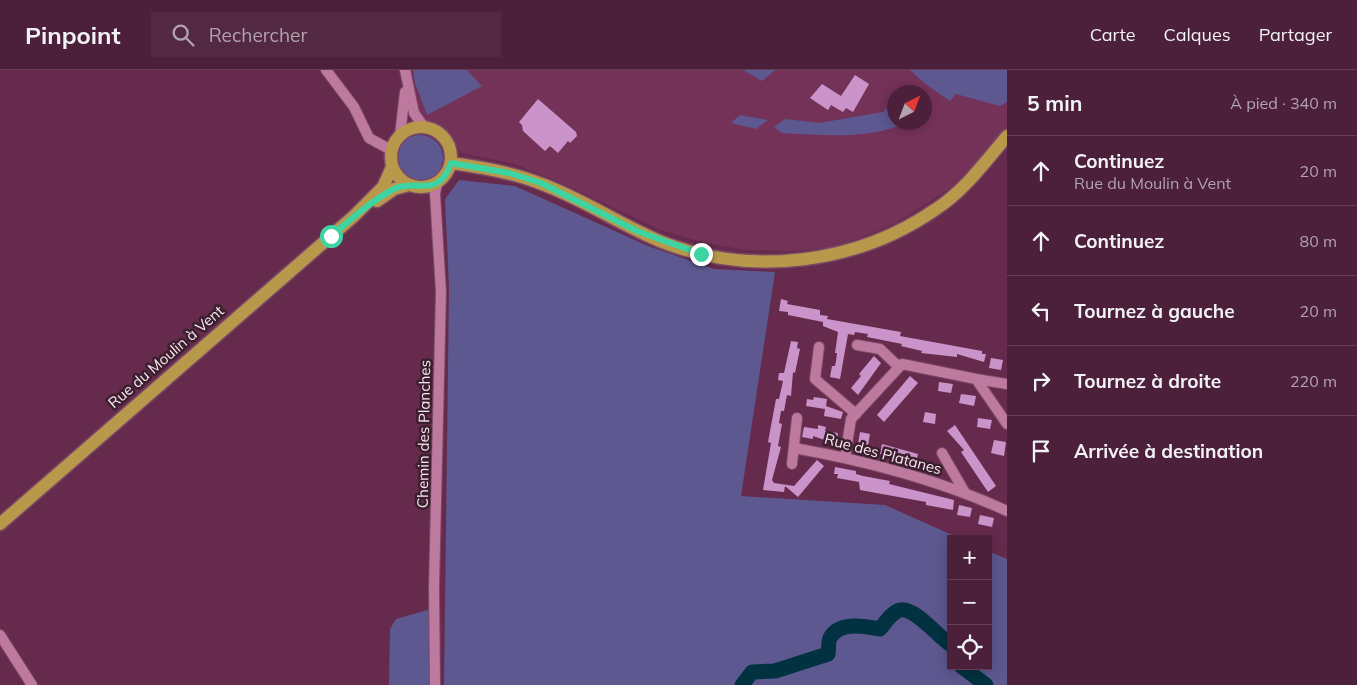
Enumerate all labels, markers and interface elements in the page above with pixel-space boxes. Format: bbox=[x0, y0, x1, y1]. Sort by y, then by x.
search box bbox=[151, 12, 501, 57]
text: Pinpoint bbox=[25, 20, 121, 50]
icon: search bbox=[169, 21, 197, 49]
text: Rechercher bbox=[209, 23, 307, 47]
text: Carte bbox=[1090, 23, 1136, 46]
text: Calques bbox=[1164, 23, 1231, 46]
text: Partager bbox=[1259, 23, 1332, 46]
north arrow bbox=[887, 85, 932, 130]
text: 5 min bbox=[1027, 90, 1082, 116]
text: À pied · 340 m bbox=[1230, 93, 1337, 113]
text: Continuez bbox=[1074, 149, 1164, 173]
icon: ahead bbox=[1027, 157, 1055, 185]
text: 20 m bbox=[1300, 161, 1337, 181]
text: Rue du Moulin à Vent bbox=[1074, 173, 1231, 193]
route start bbox=[320, 225, 343, 248]
icon: ahead bbox=[1027, 227, 1055, 255]
text: Continuez bbox=[1074, 229, 1164, 253]
text: 80 m bbox=[1300, 231, 1337, 251]
route end bbox=[690, 243, 713, 266]
icon: left bbox=[1027, 297, 1055, 325]
text: Tournez à gauche bbox=[1074, 299, 1235, 323]
street label: Rue du Moulin à Vent bbox=[104, 301, 227, 412]
text: 20 m bbox=[1300, 301, 1337, 321]
street label: Chemin des Planches bbox=[413, 360, 434, 508]
icon: right bbox=[1027, 367, 1055, 395]
text: Tournez à droite bbox=[1074, 369, 1221, 393]
text: 220 m bbox=[1290, 371, 1337, 391]
street label: Rue des Platanes bbox=[822, 429, 944, 478]
icon: arrive bbox=[1027, 437, 1055, 465]
text: Arrivée à destination bbox=[1074, 439, 1263, 463]
map controls bbox=[947, 535, 992, 670]
button: + bbox=[947, 535, 992, 580]
button: − bbox=[947, 580, 992, 625]
button: locate bbox=[947, 625, 992, 670]

